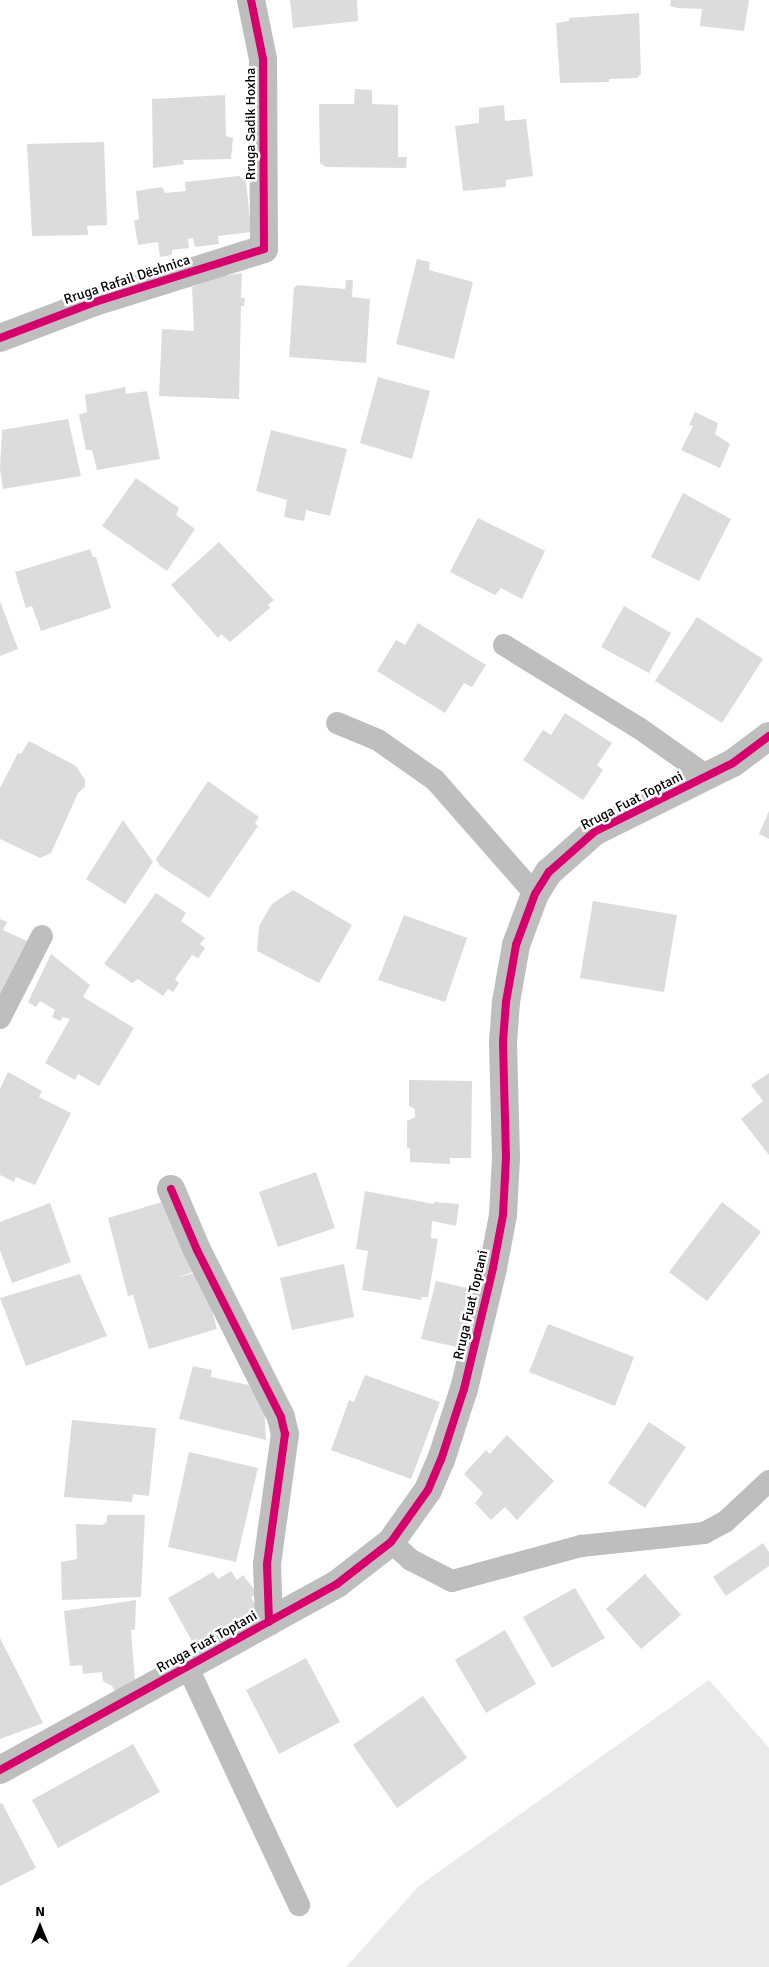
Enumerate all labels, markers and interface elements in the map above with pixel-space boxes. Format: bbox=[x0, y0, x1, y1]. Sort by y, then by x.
street label: Rruga Sadik Hoxha bbox=[243, 68, 259, 180]
street label: Rruga Rafail Dëshnica bbox=[62, 252, 192, 308]
street label: Rruga Fuat Toptani bbox=[578, 768, 686, 834]
street label: Rruga Fuat Toptani bbox=[450, 1248, 492, 1362]
street label: Rruga Fuat Toptani bbox=[154, 1607, 260, 1677]
north arrow bbox=[15, 1902, 65, 1952]
text: N bbox=[35, 1903, 45, 1920]

